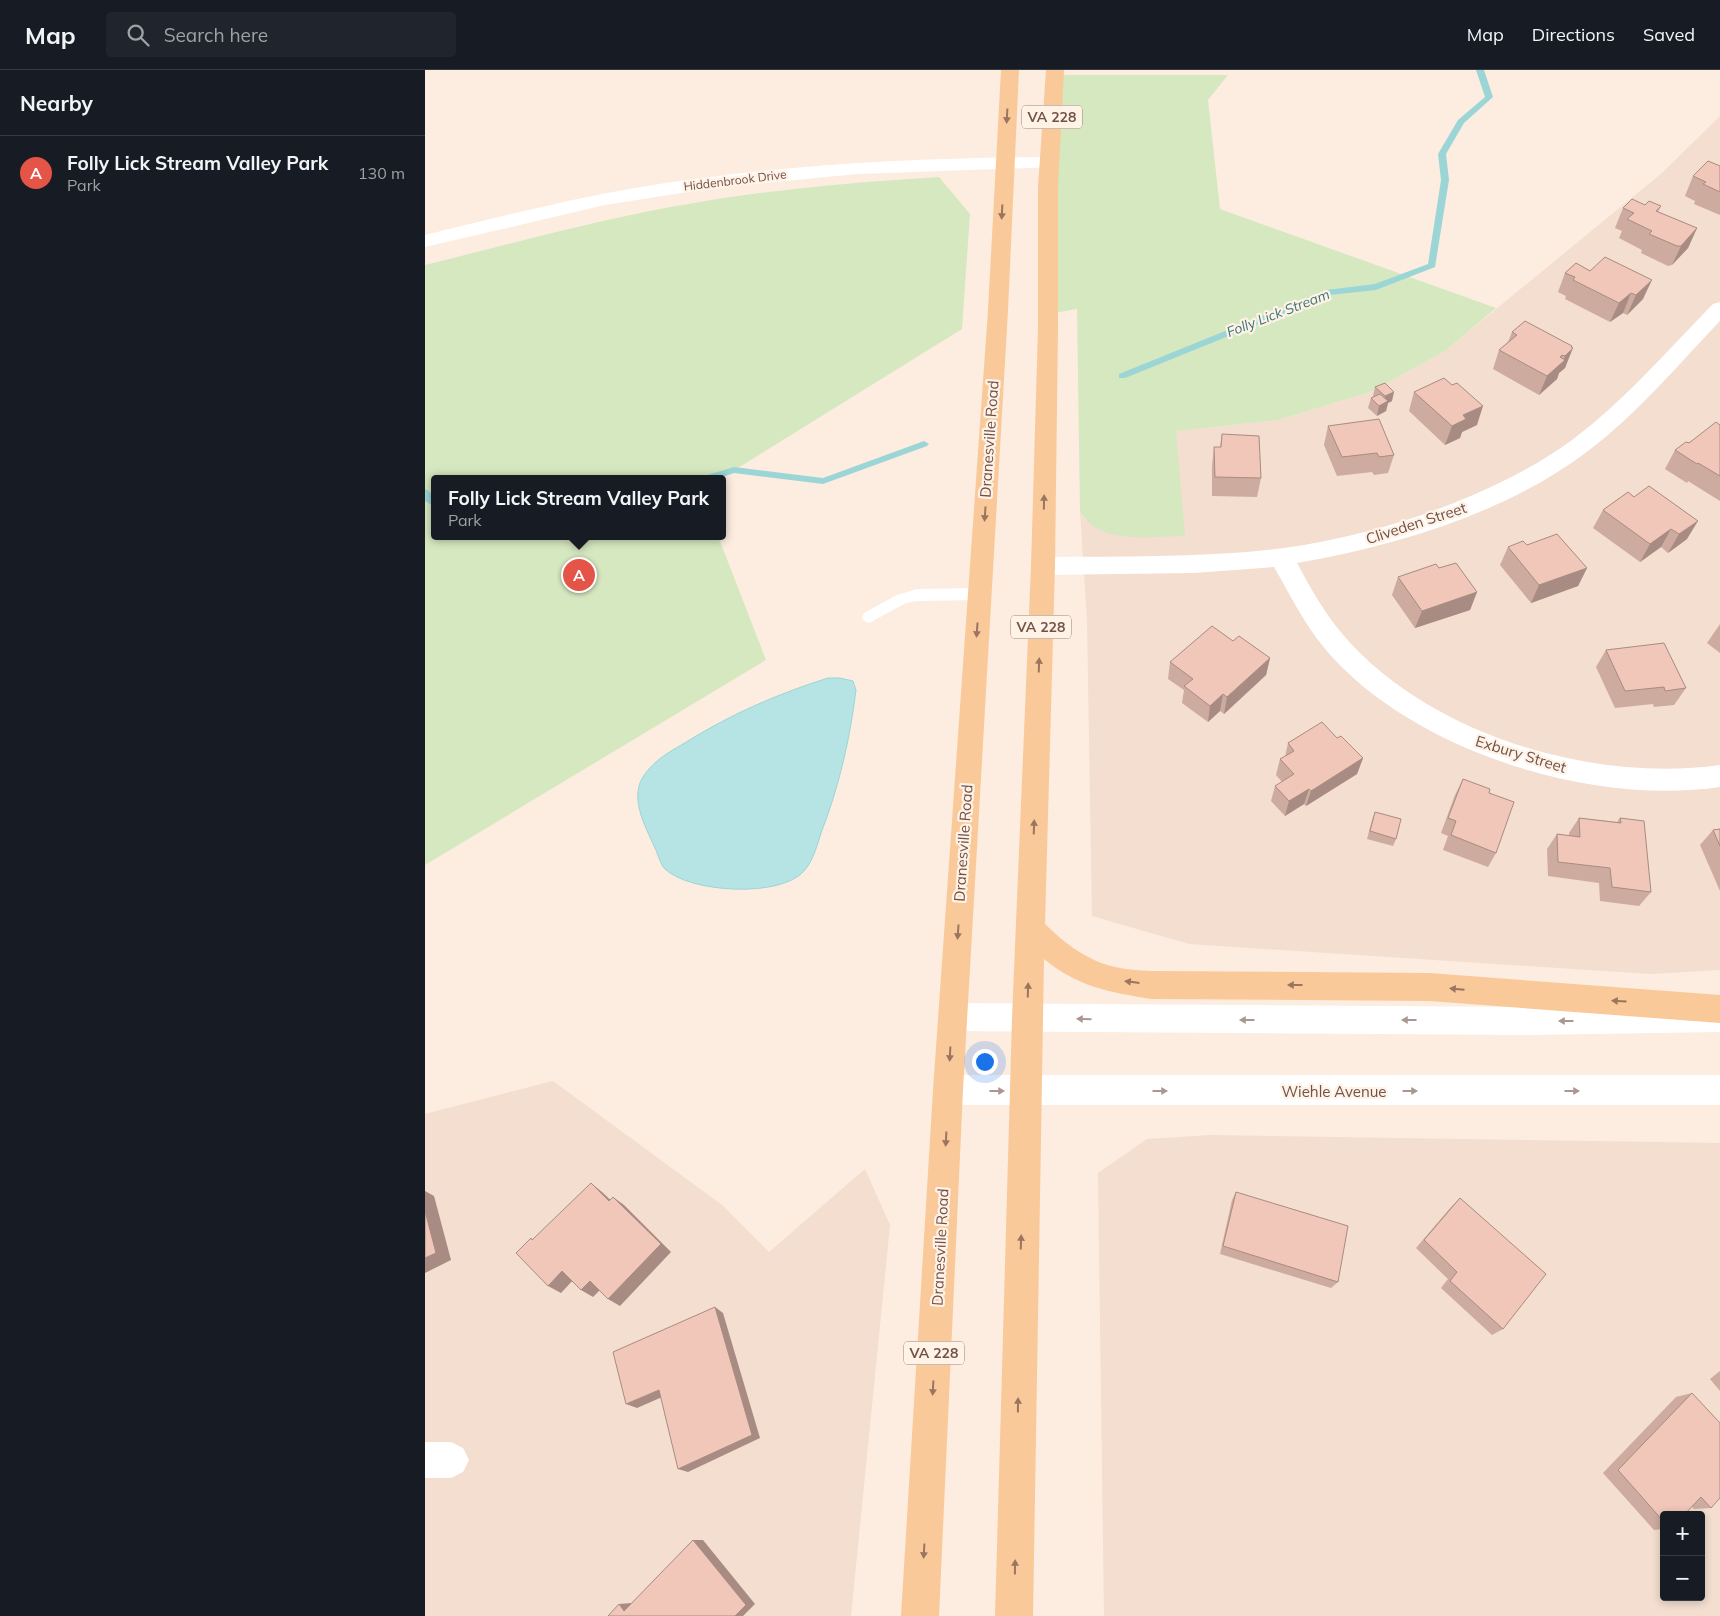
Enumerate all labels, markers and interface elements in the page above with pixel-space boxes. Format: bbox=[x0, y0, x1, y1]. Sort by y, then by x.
search box bbox=[106, 12, 456, 57]
text: Map bbox=[25, 20, 76, 50]
icon: search bbox=[124, 21, 152, 49]
text: Search here bbox=[164, 23, 268, 47]
text: Map bbox=[1467, 23, 1504, 46]
text: Directions bbox=[1532, 23, 1615, 46]
text: Saved bbox=[1643, 23, 1695, 46]
text: Nearby bbox=[20, 90, 93, 116]
road number: VA 228 bbox=[1022, 106, 1082, 128]
one-way arrow bbox=[1003, 109, 1011, 125]
text: Folly Lick Stream Valley Park bbox=[67, 151, 328, 175]
text: A bbox=[30, 163, 42, 183]
text: 130 m bbox=[358, 163, 405, 183]
street label: Hiddenbrook Drive bbox=[683, 166, 787, 194]
text: Park bbox=[67, 175, 101, 195]
one-way arrow bbox=[998, 204, 1006, 220]
water label: Folly Lick Stream bbox=[1224, 285, 1332, 341]
street label: Dranesville Road bbox=[975, 380, 1003, 498]
popup bbox=[431, 475, 726, 540]
text: Folly Lick Stream Valley Park bbox=[448, 486, 709, 510]
one-way arrow bbox=[1040, 494, 1048, 510]
street label: Cliveden Street bbox=[1363, 498, 1469, 548]
one-way arrow bbox=[980, 506, 988, 522]
text: Park bbox=[448, 510, 482, 530]
pin: A bbox=[563, 556, 595, 594]
road number: VA 228 bbox=[1011, 616, 1071, 638]
one-way arrow bbox=[973, 622, 981, 638]
one-way arrow bbox=[1036, 657, 1044, 673]
street label: Exbury Street bbox=[1473, 731, 1569, 777]
street label: Dranesville Road bbox=[949, 784, 977, 902]
one-way arrow bbox=[1030, 819, 1038, 835]
one-way arrow bbox=[953, 924, 961, 940]
one-way arrow bbox=[1124, 978, 1140, 986]
one-way arrow bbox=[1024, 981, 1032, 997]
one-way arrow bbox=[1286, 981, 1302, 989]
one-way arrow bbox=[1449, 985, 1465, 993]
one-way arrow bbox=[1611, 997, 1627, 1005]
one-way arrow bbox=[1076, 1015, 1092, 1023]
one-way arrow bbox=[1239, 1016, 1255, 1024]
one-way arrow bbox=[1401, 1016, 1417, 1024]
one-way arrow bbox=[1558, 1017, 1574, 1025]
one-way arrow bbox=[946, 1046, 954, 1062]
your location bbox=[972, 1049, 998, 1075]
street label: Wiehle Avenue bbox=[1281, 1082, 1387, 1101]
one-way arrow bbox=[989, 1087, 1005, 1095]
one-way arrow bbox=[1152, 1087, 1168, 1095]
one-way arrow bbox=[1402, 1087, 1418, 1095]
one-way arrow bbox=[1564, 1087, 1580, 1095]
one-way arrow bbox=[941, 1131, 949, 1147]
street label: Dranesville Road bbox=[927, 1188, 953, 1306]
one-way arrow bbox=[1017, 1234, 1025, 1250]
road number: VA 228 bbox=[904, 1342, 964, 1365]
one-way arrow bbox=[928, 1381, 936, 1397]
one-way arrow bbox=[1014, 1397, 1022, 1413]
map controls bbox=[1660, 1511, 1705, 1601]
button: + bbox=[1660, 1511, 1705, 1556]
one-way arrow bbox=[919, 1543, 927, 1559]
button: − bbox=[1660, 1556, 1705, 1601]
one-way arrow bbox=[1011, 1559, 1019, 1575]

